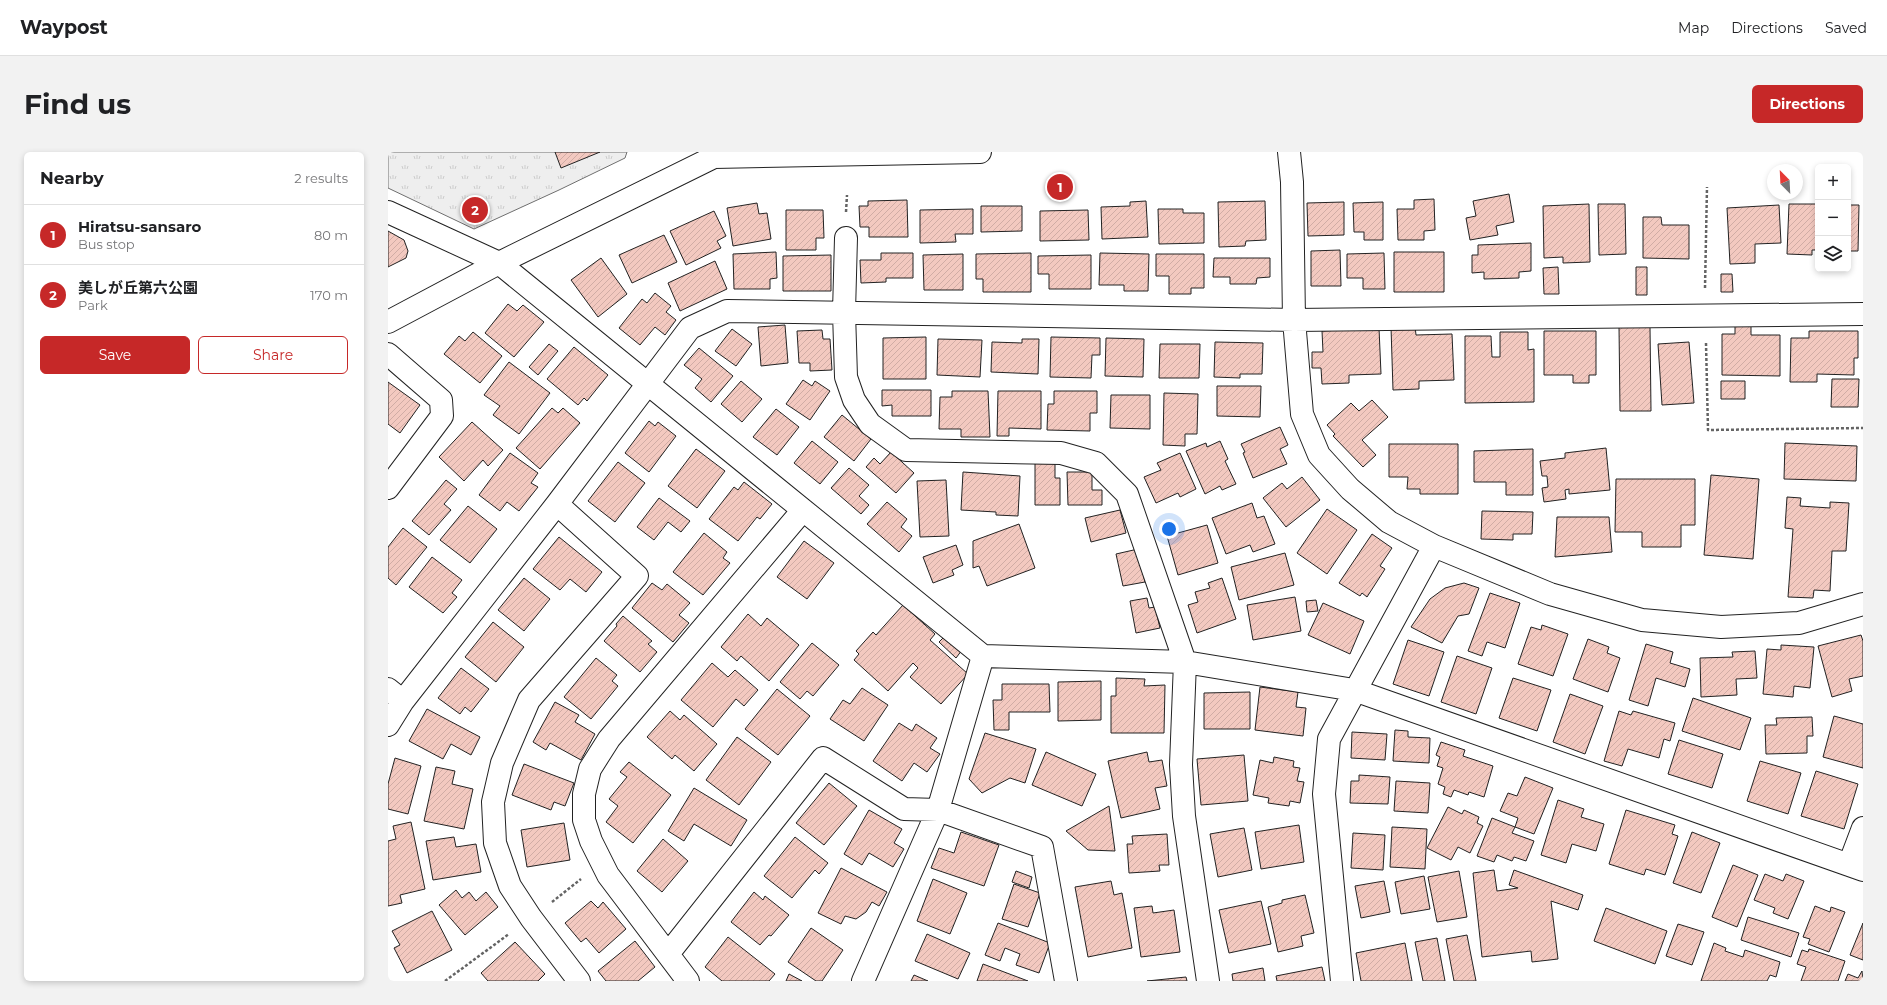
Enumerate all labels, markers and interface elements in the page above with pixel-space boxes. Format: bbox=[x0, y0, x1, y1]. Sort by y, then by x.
text: Waypost bbox=[20, 16, 108, 39]
text: Map bbox=[1678, 19, 1709, 37]
text: Directions bbox=[1731, 19, 1803, 37]
text: Saved bbox=[1825, 19, 1867, 37]
button: Directions bbox=[1752, 85, 1863, 123]
text: Find us bbox=[24, 87, 131, 121]
north arrow bbox=[1767, 164, 1803, 200]
map controls bbox=[1815, 164, 1851, 272]
button: + bbox=[1815, 164, 1851, 200]
text: Nearby bbox=[40, 168, 104, 188]
text: 2 results bbox=[294, 170, 348, 186]
pin: 1 bbox=[1047, 172, 1073, 202]
pin: 2 bbox=[462, 195, 488, 225]
button: − bbox=[1815, 200, 1851, 236]
text: Hiratsu-sansaro bbox=[78, 217, 201, 236]
text: 1 bbox=[50, 227, 56, 243]
text: 80 m bbox=[314, 227, 348, 243]
text: Bus stop bbox=[78, 236, 135, 252]
button: layers bbox=[1815, 236, 1851, 272]
text: 美しが丘第六公園 bbox=[78, 278, 198, 297]
text: 2 bbox=[49, 287, 57, 303]
text: 170 m bbox=[310, 287, 348, 303]
text: Park bbox=[78, 297, 108, 313]
button: Save bbox=[40, 336, 190, 374]
button: Share bbox=[198, 336, 348, 374]
your location bbox=[1159, 519, 1179, 539]

